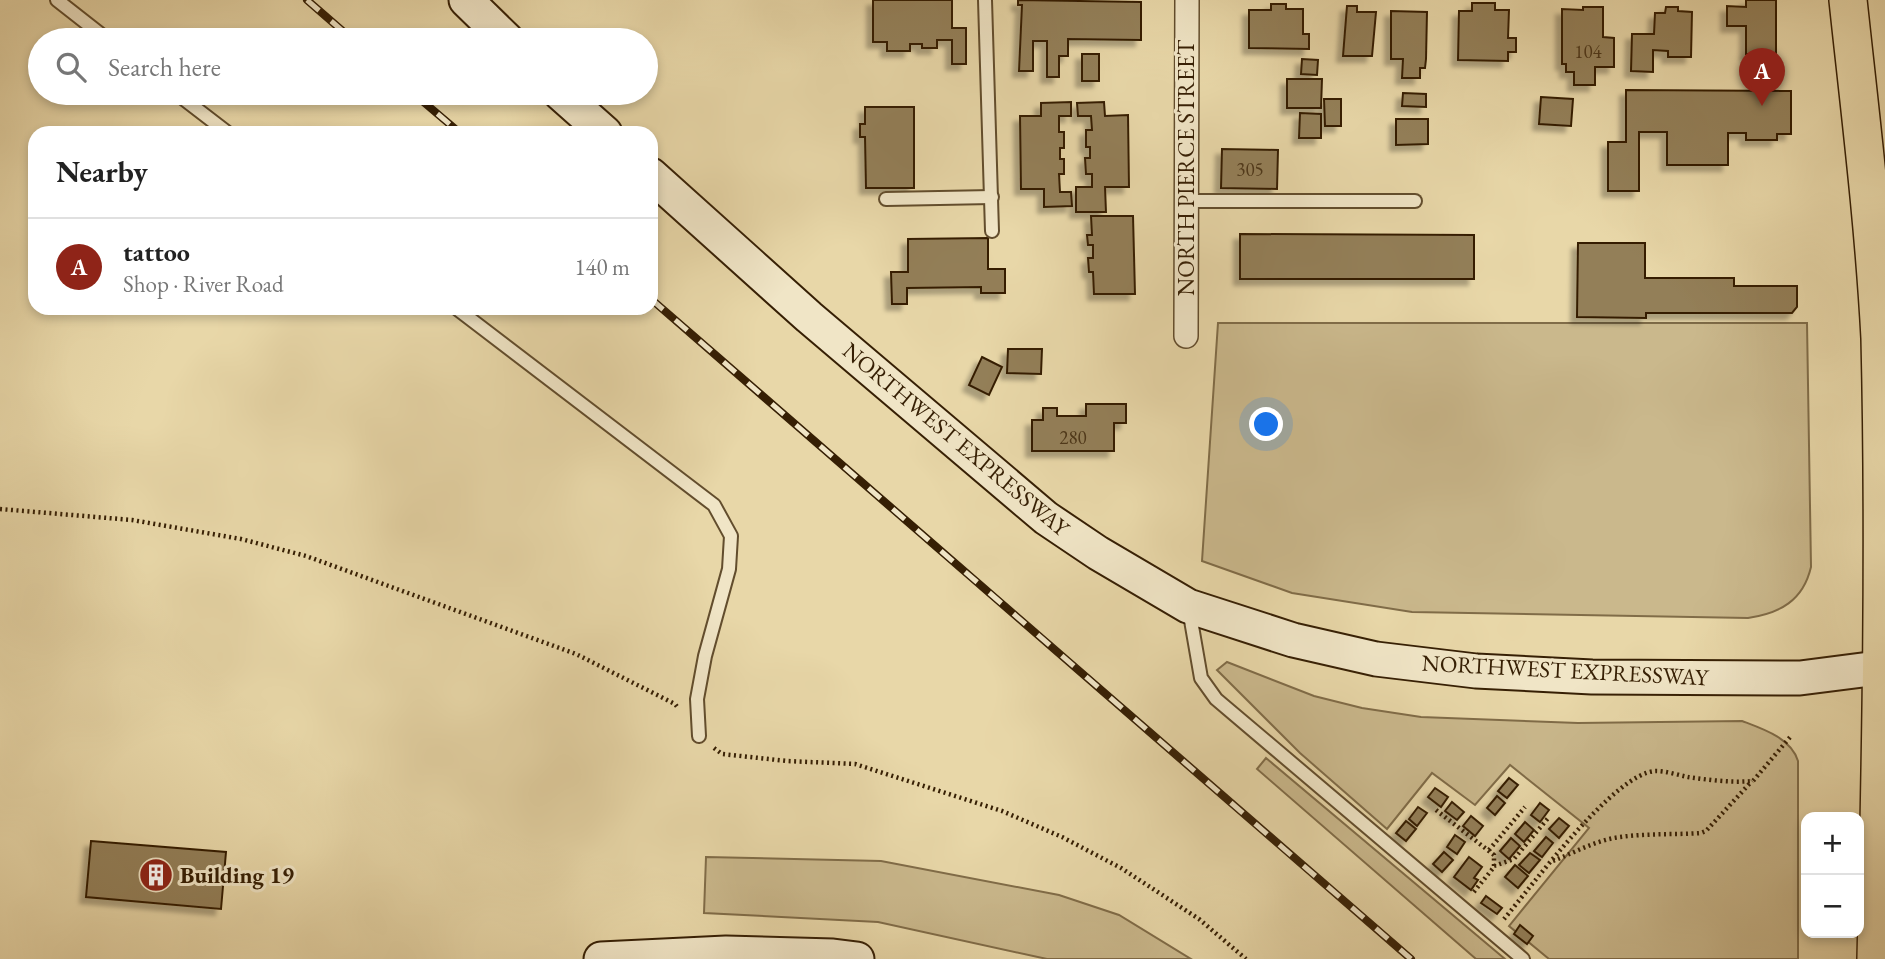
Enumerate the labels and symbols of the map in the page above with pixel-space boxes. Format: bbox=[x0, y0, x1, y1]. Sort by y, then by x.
street label: NORTH PIERCE STREET bbox=[1171, 39, 1201, 296]
house number: 104 bbox=[1574, 39, 1603, 64]
pin: A bbox=[1739, 48, 1785, 106]
house number: 305 bbox=[1236, 157, 1264, 182]
street label: NORTHWEST EXPRESSWAY bbox=[836, 335, 1077, 544]
your location bbox=[1249, 407, 1283, 441]
house number: 280 bbox=[1059, 425, 1087, 450]
street label: NORTHWEST EXPRESSWAY bbox=[1421, 648, 1711, 693]
building icon: Building 19 bbox=[137, 856, 175, 894]
place label: Building 19 bbox=[180, 860, 294, 890]

